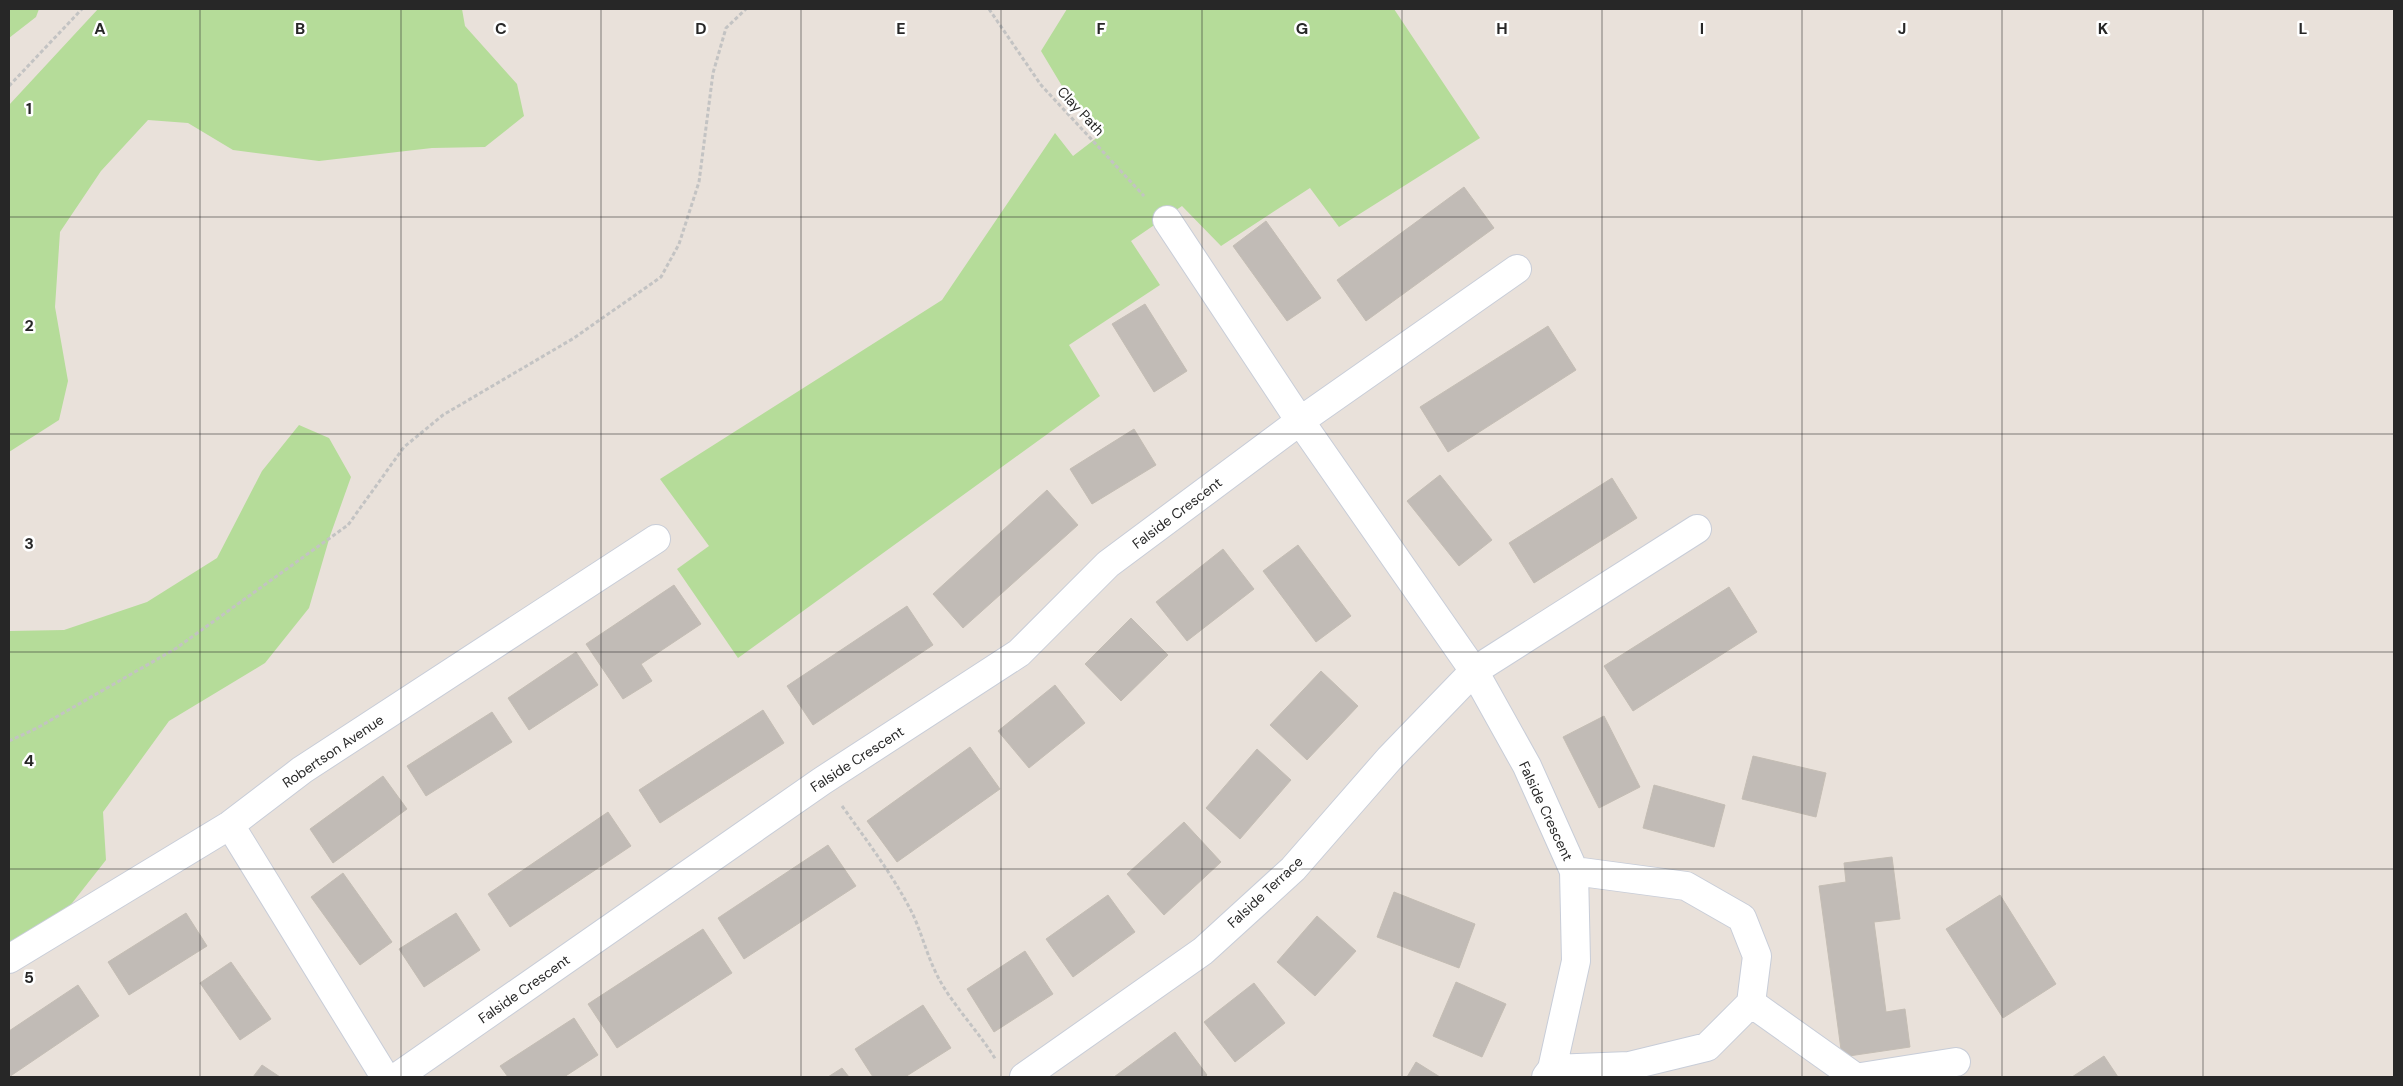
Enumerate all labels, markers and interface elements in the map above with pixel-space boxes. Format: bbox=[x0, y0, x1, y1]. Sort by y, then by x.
text: A bbox=[94, 18, 106, 39]
text: B bbox=[295, 18, 305, 39]
text: C bbox=[495, 18, 507, 39]
text: D bbox=[695, 18, 707, 39]
text: E bbox=[896, 18, 906, 39]
text: F bbox=[1097, 18, 1106, 39]
text: G bbox=[1296, 18, 1308, 39]
text: H bbox=[1496, 18, 1508, 39]
text: I bbox=[1700, 18, 1704, 39]
text: J bbox=[1898, 18, 1906, 39]
text: K bbox=[2098, 18, 2109, 39]
text: L bbox=[2299, 18, 2308, 39]
street label: Clay Path bbox=[1054, 83, 1108, 139]
text: 1 bbox=[26, 98, 32, 119]
text: 2 bbox=[24, 315, 34, 336]
street label: Falside Crescent bbox=[1128, 473, 1226, 553]
text: 3 bbox=[24, 533, 34, 554]
street label: Robertson Avenue bbox=[279, 710, 387, 792]
street label: Falside Crescent bbox=[807, 722, 907, 796]
text: 4 bbox=[24, 750, 34, 771]
street label: Falside Crescent bbox=[1515, 758, 1577, 864]
street label: Falside Terrace bbox=[1223, 852, 1307, 932]
street label: Falside Crescent bbox=[475, 951, 573, 1027]
text: 5 bbox=[24, 967, 34, 988]

